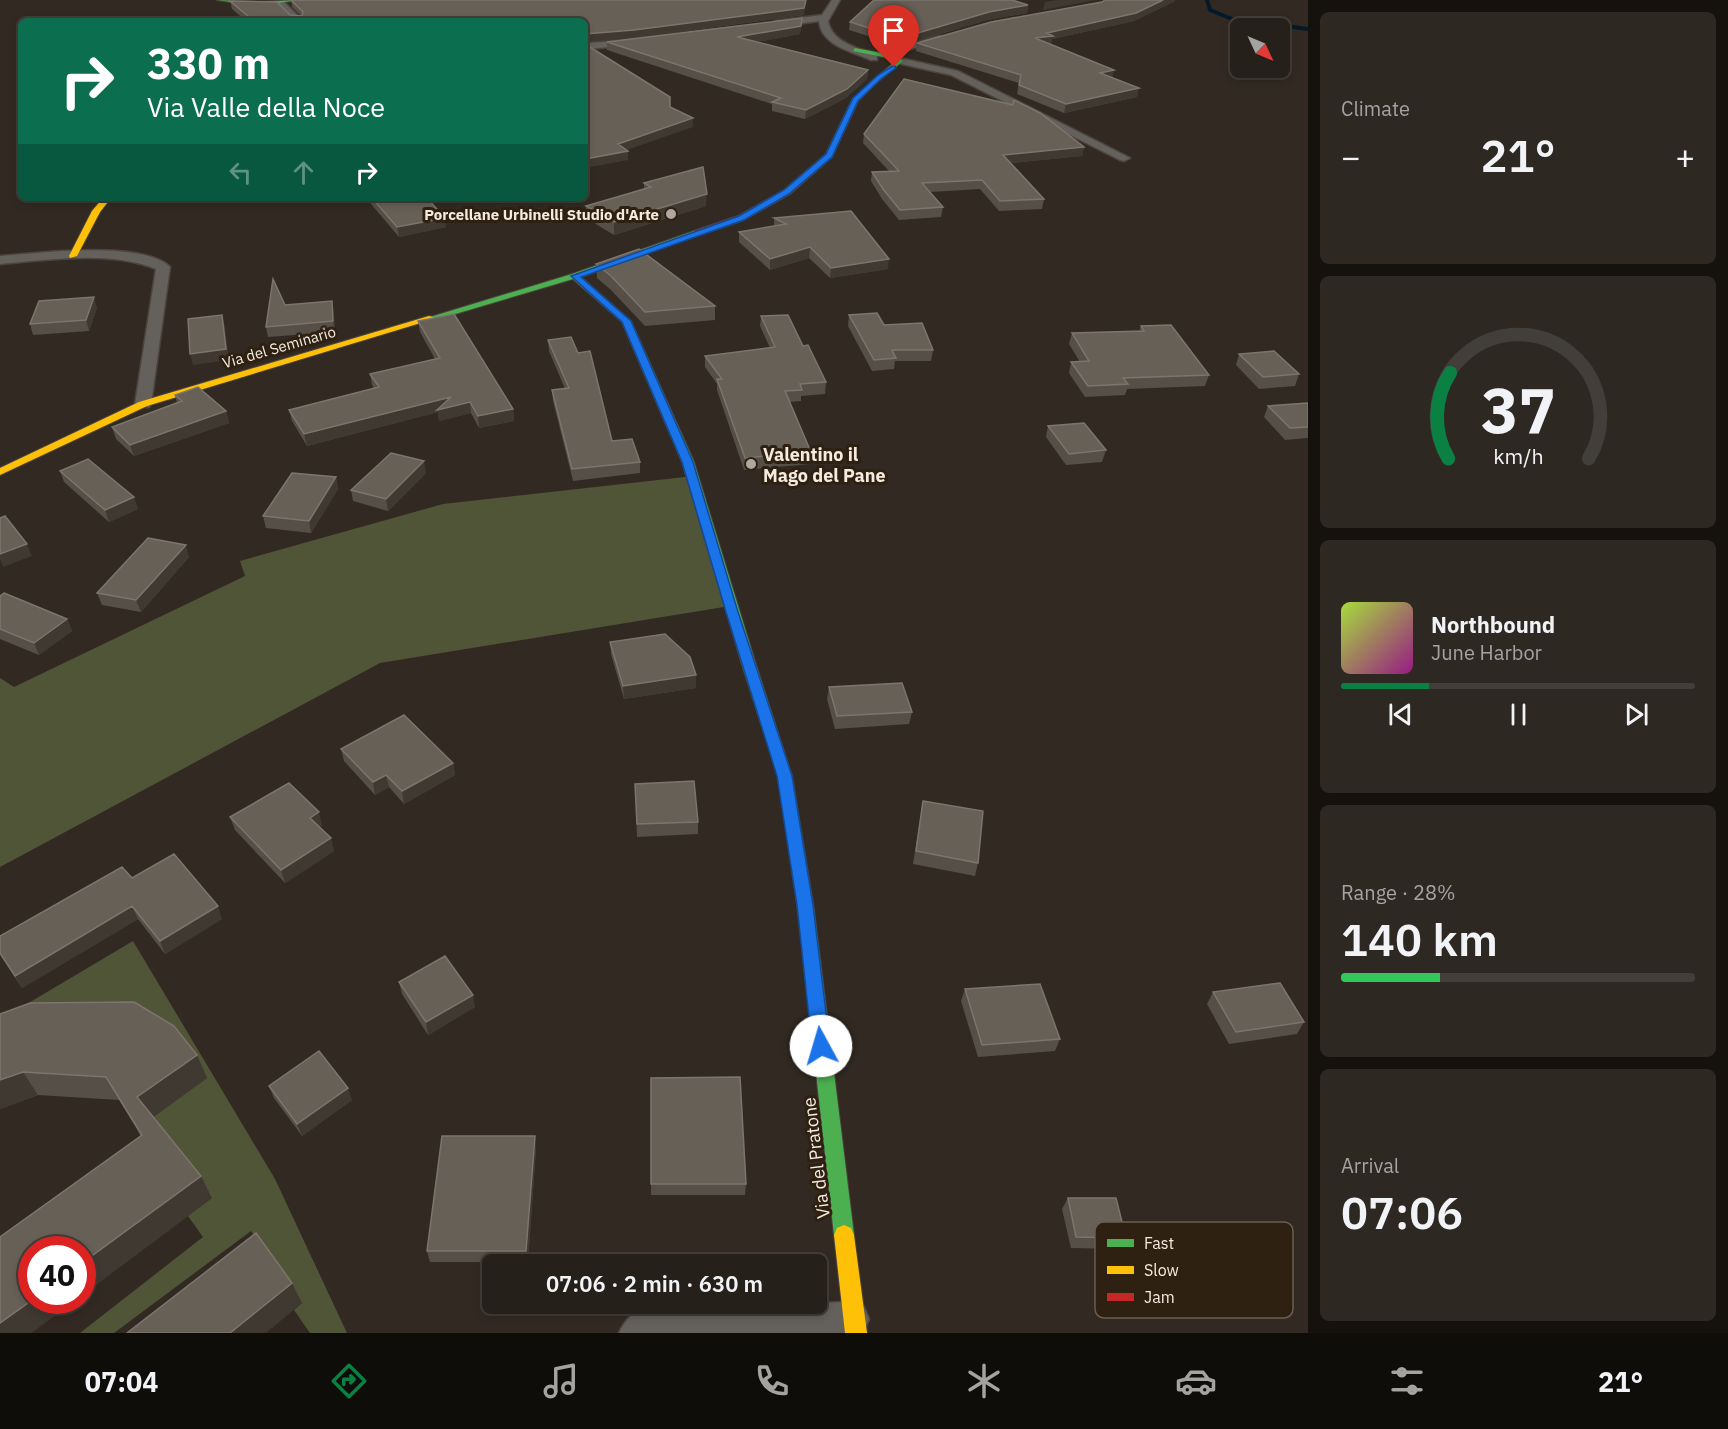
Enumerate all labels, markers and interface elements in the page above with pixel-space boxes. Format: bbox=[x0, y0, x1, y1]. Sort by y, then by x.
pin bbox=[868, 5, 919, 67]
icon: arrive bbox=[877, 14, 910, 47]
north arrow bbox=[1230, 18, 1290, 78]
map controls bbox=[1230, 18, 1290, 78]
text: 330 m bbox=[147, 36, 270, 91]
icon: right bbox=[48, 42, 126, 120]
text: Via Valle della Noce bbox=[147, 89, 385, 124]
text: Climate bbox=[1341, 95, 1410, 122]
text: 21° bbox=[1480, 126, 1556, 184]
text: − bbox=[1341, 135, 1361, 178]
text: + bbox=[1675, 135, 1695, 178]
icon: left bbox=[224, 156, 257, 189]
icon: ahead bbox=[287, 156, 320, 189]
icon: right bbox=[350, 156, 383, 189]
place label: Porcellane Urbinelli Studio d'Arte bbox=[424, 205, 659, 224]
marker: Porcellane Urbinelli Studio d'Arte bbox=[664, 207, 678, 221]
street label: Via del Seminario bbox=[220, 322, 338, 372]
text: 37 bbox=[1481, 369, 1555, 450]
place label: Valentino il Mago del Pane bbox=[763, 443, 886, 487]
text: km/h bbox=[1493, 443, 1543, 471]
marker: Valentino il Mago del Pane bbox=[744, 457, 758, 471]
text: Northbound bbox=[1431, 610, 1555, 639]
text: June Harbor bbox=[1431, 639, 1542, 666]
icon: previous bbox=[1384, 698, 1417, 731]
icon: pause bbox=[1502, 698, 1535, 731]
icon: next bbox=[1620, 698, 1653, 731]
text: Range · 28% bbox=[1341, 879, 1456, 906]
text: 140 km bbox=[1341, 910, 1498, 968]
position arrow bbox=[789, 1014, 853, 1078]
street label: Via del Pratone bbox=[797, 1096, 835, 1220]
text: Arrival bbox=[1341, 1152, 1399, 1179]
text: 07:06 bbox=[1341, 1183, 1463, 1241]
legend bbox=[1095, 1222, 1293, 1318]
text: Fast bbox=[1144, 1233, 1174, 1253]
speed limit sign: 40 bbox=[18, 1236, 96, 1314]
text: Slow bbox=[1144, 1260, 1179, 1280]
text: 07:06 · 2 min · 630 m bbox=[546, 1269, 763, 1298]
text: Jam bbox=[1144, 1287, 1175, 1307]
icon: directions bbox=[328, 1360, 370, 1402]
icon: music bbox=[540, 1360, 582, 1402]
icon: phone bbox=[751, 1360, 793, 1402]
icon: climate bbox=[963, 1360, 1005, 1402]
icon: car bbox=[1175, 1360, 1217, 1402]
icon: filters bbox=[1386, 1360, 1428, 1402]
text: 07:04 bbox=[85, 1364, 159, 1399]
text: 21° bbox=[1598, 1364, 1643, 1399]

